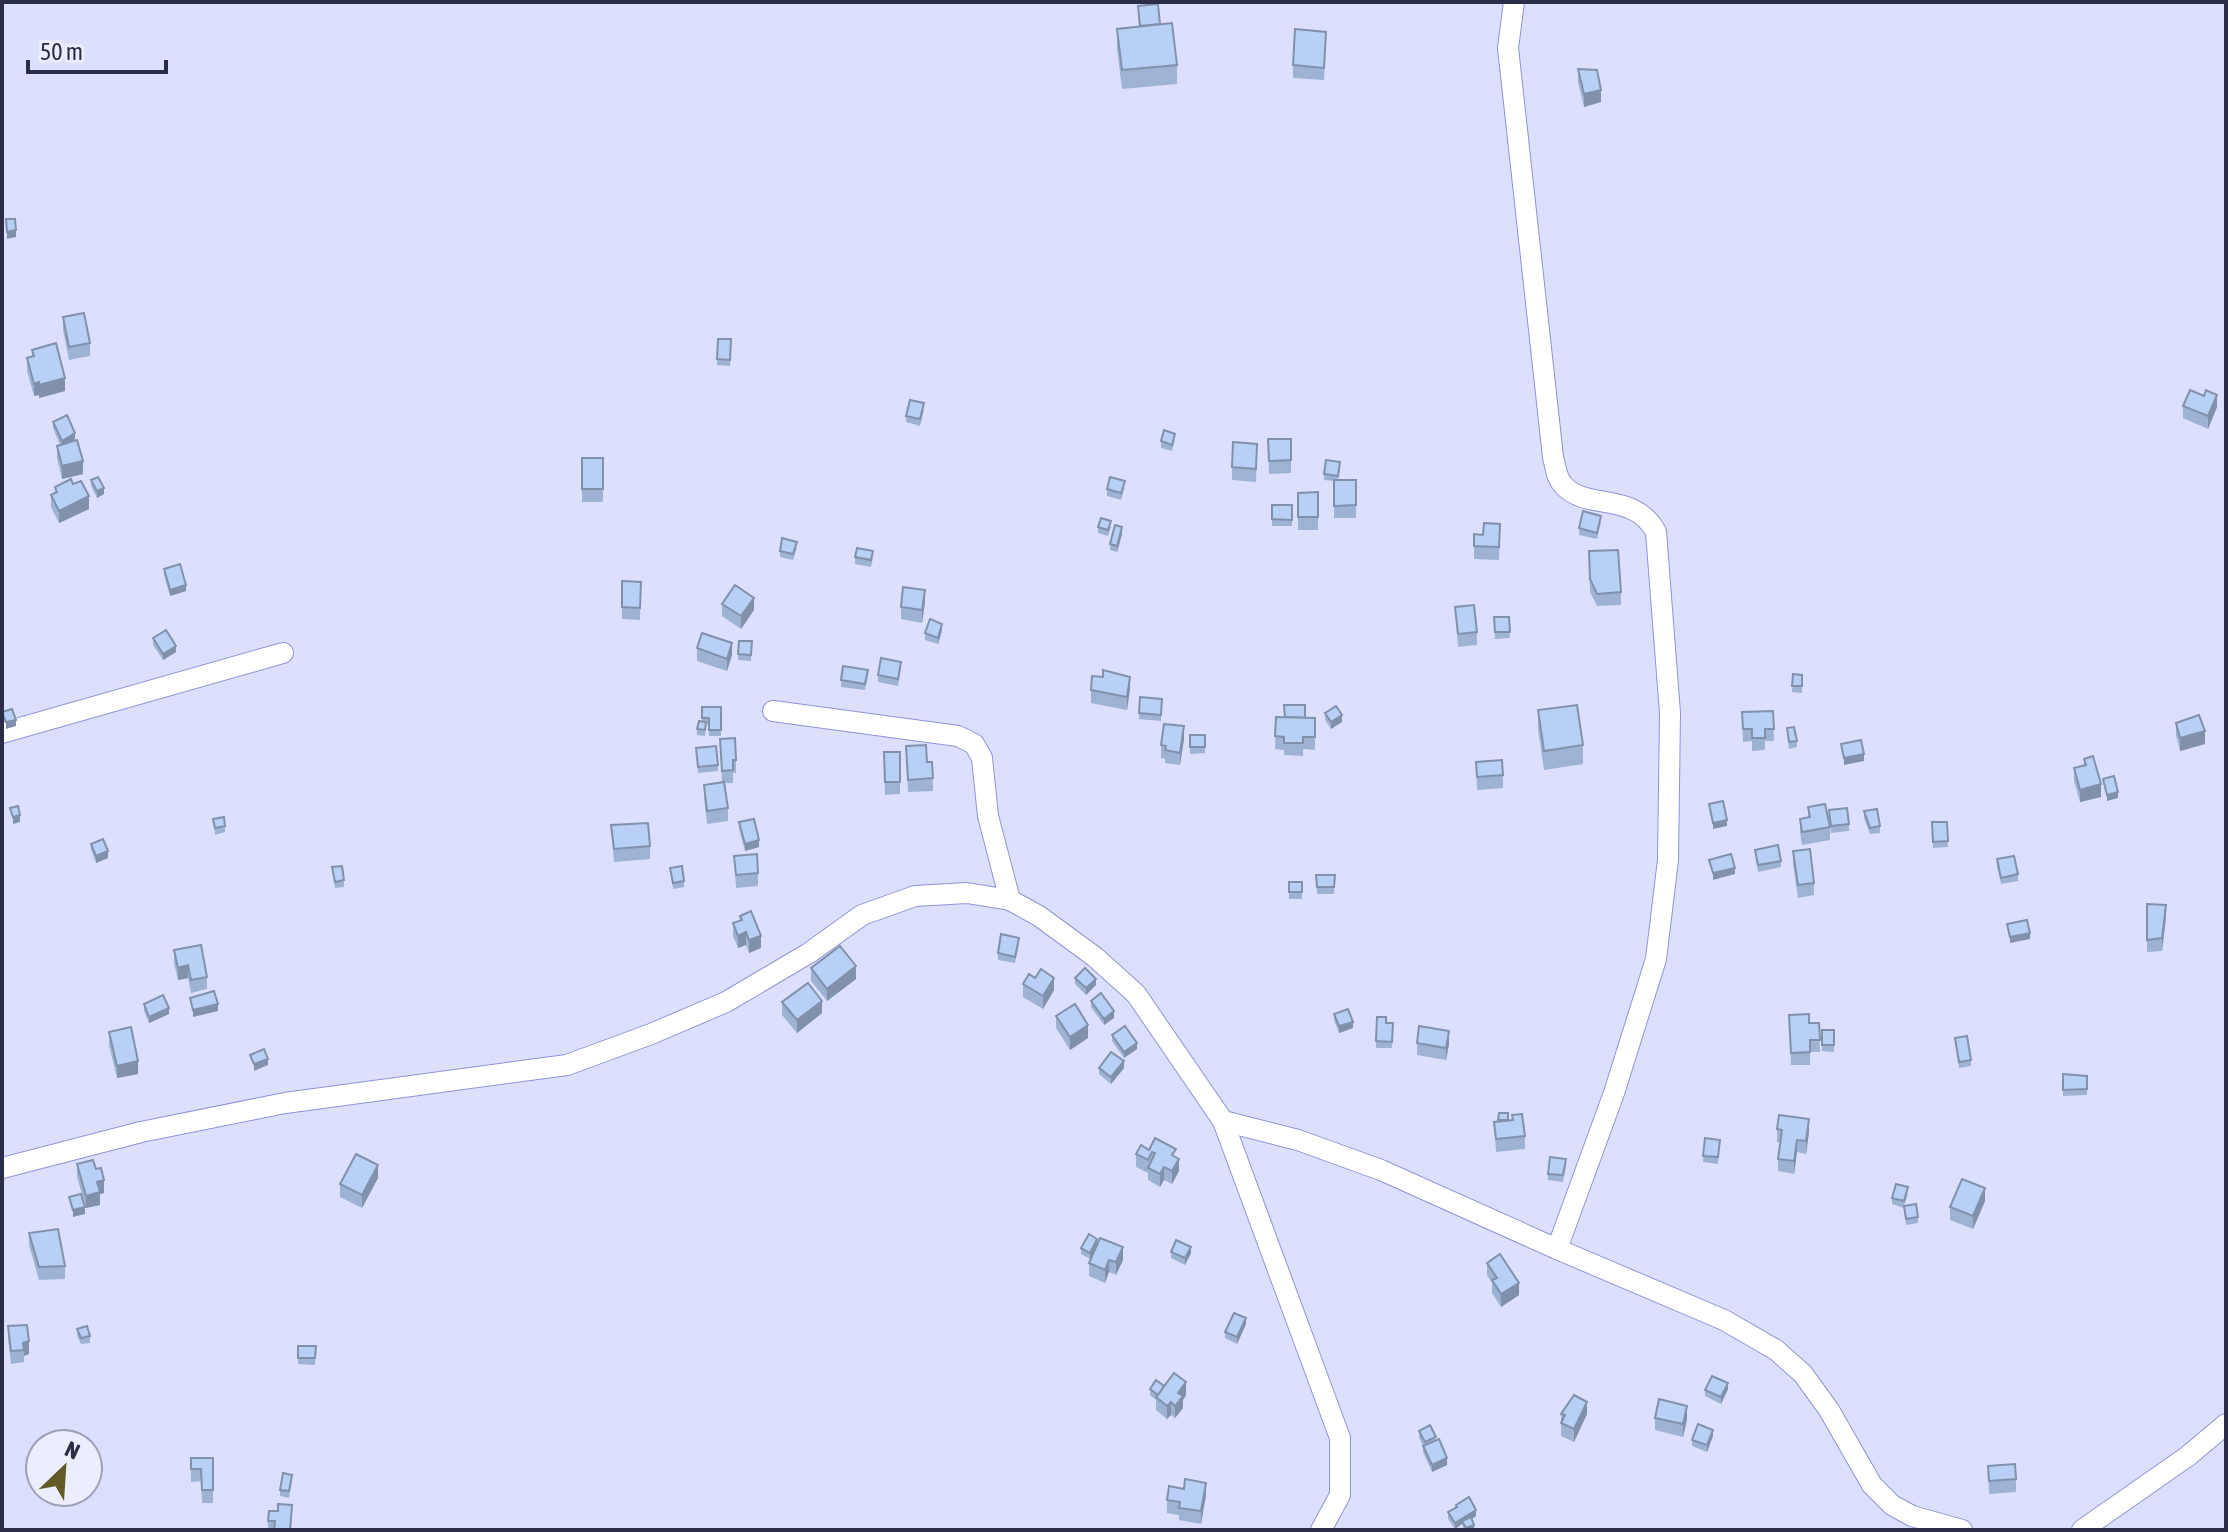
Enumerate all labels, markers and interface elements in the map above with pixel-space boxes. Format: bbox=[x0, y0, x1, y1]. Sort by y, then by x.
scale bar bbox=[28, 24, 166, 74]
text: 50 m bbox=[40, 38, 83, 65]
north arrow bbox=[24, 1428, 104, 1508]
text: N bbox=[61, 1435, 84, 1464]

